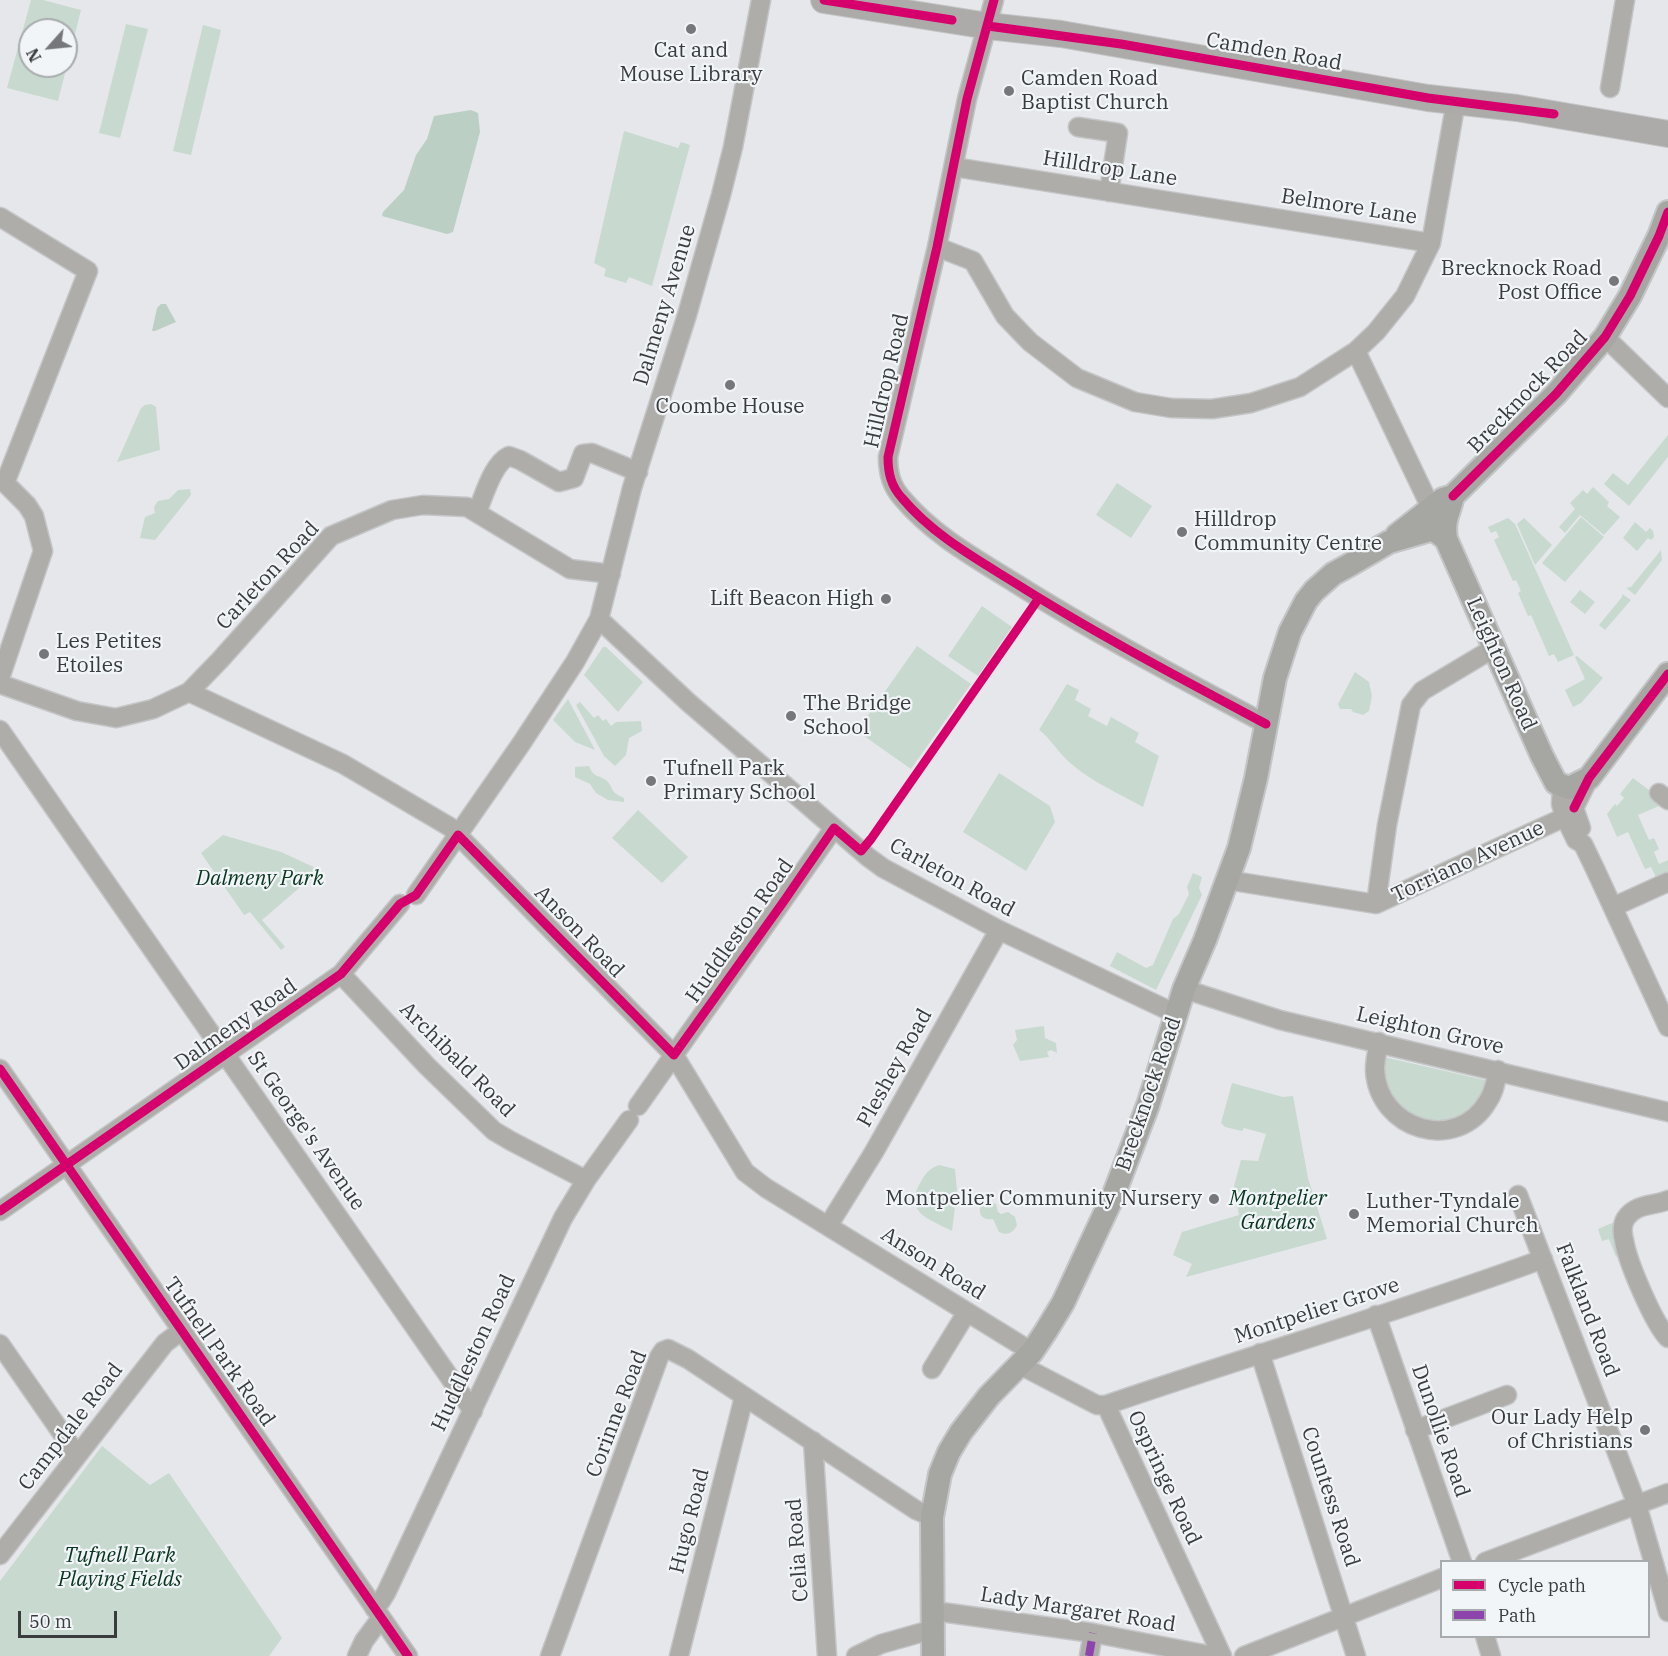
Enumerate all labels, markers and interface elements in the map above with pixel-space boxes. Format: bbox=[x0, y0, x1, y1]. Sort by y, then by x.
north arrow bbox=[18, 18, 78, 78]
marker: Cat and Mouse Library bbox=[684, 22, 698, 36]
street label: Camden Road bbox=[1204, 28, 1344, 76]
place label: Cat and Mouse Library bbox=[619, 38, 763, 88]
text: N bbox=[22, 45, 46, 65]
place label: Camden Road Baptist Church bbox=[1021, 66, 1169, 116]
marker: Camden Road Baptist Church bbox=[1002, 84, 1016, 98]
street label: Hilldrop Lane bbox=[1041, 146, 1179, 192]
street label: Belmore Lane bbox=[1279, 184, 1419, 230]
street label: Dalmeny Avenue bbox=[629, 222, 701, 388]
place label: Brecknock Road Post Office bbox=[1441, 256, 1602, 306]
marker: Brecknock Road Post Office bbox=[1607, 274, 1621, 288]
street label: Hilldrop Road bbox=[859, 311, 915, 451]
street label: Brecknock Road bbox=[1463, 325, 1593, 459]
marker: Coombe House bbox=[723, 378, 737, 392]
place label: Coombe House bbox=[655, 394, 805, 420]
place label: Hilldrop Community Centre bbox=[1194, 507, 1382, 557]
street label: Carleton Road bbox=[211, 516, 325, 636]
marker: Hilldrop Community Centre bbox=[1175, 525, 1189, 539]
place label: Lift Beacon High bbox=[710, 586, 874, 612]
marker: Lift Beacon High bbox=[879, 592, 893, 606]
street label: Leighton Road bbox=[1461, 594, 1541, 734]
place label: Les Petites Etoiles bbox=[56, 629, 162, 679]
marker: Les Petites Etoiles bbox=[37, 647, 51, 661]
place label: The Bridge School bbox=[803, 691, 911, 741]
marker: The Bridge School bbox=[784, 709, 798, 723]
place label: Tufnell Park Primary School bbox=[663, 756, 816, 806]
marker: Tufnell Park Primary School bbox=[644, 774, 658, 788]
street label: Torriano Avenue bbox=[1388, 816, 1548, 908]
street label: Carleton Road bbox=[885, 833, 1019, 923]
street label: Huddleston Road bbox=[681, 854, 799, 1008]
park label: Dalmeny Park bbox=[196, 866, 324, 892]
street label: Anson Road bbox=[529, 881, 629, 983]
street label: Dalmeny Road bbox=[170, 974, 302, 1076]
street label: Archibald Road bbox=[394, 997, 520, 1123]
street label: Leighton Grove bbox=[1354, 1002, 1506, 1060]
street label: Pleshey Road bbox=[852, 1004, 938, 1132]
street label: Brecknock Road bbox=[1111, 1014, 1187, 1174]
street label: St George's Avenue bbox=[242, 1047, 370, 1215]
place label: Montpelier Community Nursery bbox=[885, 1186, 1202, 1212]
park label: Montpelier Gardens bbox=[1229, 1186, 1327, 1236]
place label: Luther-Tyndale Memorial Church bbox=[1366, 1189, 1539, 1239]
marker: Montpelier Community Nursery bbox=[1207, 1192, 1221, 1206]
marker: Luther-Tyndale Memorial Church bbox=[1347, 1207, 1361, 1221]
street label: Anson Road bbox=[876, 1222, 990, 1306]
street label: Falkland Road bbox=[1550, 1240, 1624, 1380]
street label: Huddleston Road bbox=[427, 1270, 521, 1436]
street label: Montpelier Grove bbox=[1231, 1272, 1403, 1350]
street label: Tufnell Park Road bbox=[158, 1273, 280, 1431]
street label: Corinne Road bbox=[581, 1347, 653, 1481]
street label: Campdale Road bbox=[13, 1358, 129, 1496]
street label: Dunollie Road bbox=[1406, 1361, 1474, 1501]
place label: Our Lady Help of Christians bbox=[1491, 1405, 1633, 1455]
street label: Ospringe Road bbox=[1122, 1407, 1206, 1549]
marker: Our Lady Help of Christians bbox=[1638, 1423, 1652, 1437]
street label: Countess Road bbox=[1296, 1424, 1364, 1570]
street label: Hugo Road bbox=[665, 1466, 715, 1576]
street label: Celia Road bbox=[782, 1497, 814, 1603]
park label: Tufnell Park Playing Fields bbox=[58, 1543, 182, 1593]
legend bbox=[1440, 1560, 1650, 1638]
text: Cycle path bbox=[1498, 1574, 1586, 1597]
street label: Lady Margaret Road bbox=[978, 1582, 1178, 1638]
scale bar bbox=[21, 1599, 120, 1637]
text: Path bbox=[1498, 1604, 1536, 1627]
text: 50 m bbox=[29, 1610, 72, 1633]

